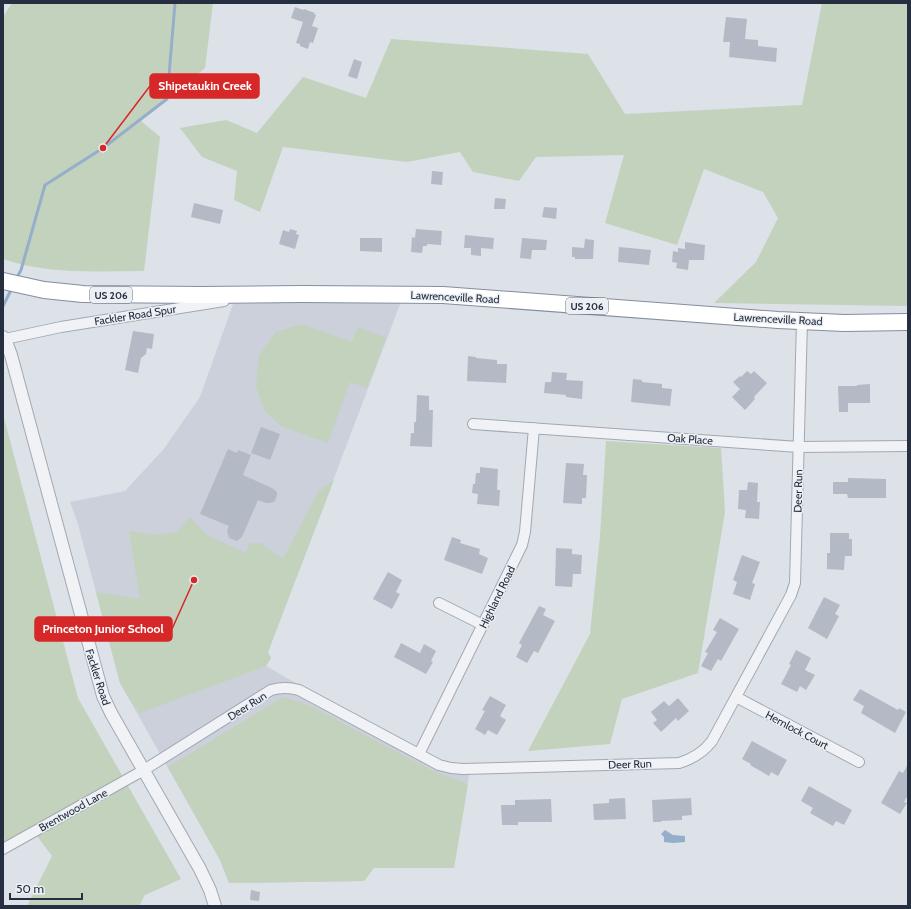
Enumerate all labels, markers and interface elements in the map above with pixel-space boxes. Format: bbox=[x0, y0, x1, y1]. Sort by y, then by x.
callout: Shipetaukin Creek bbox=[150, 74, 259, 98]
text: Shipetaukin Creek bbox=[158, 78, 252, 93]
road number: US 206 bbox=[90, 287, 132, 303]
street label: Lawrenceville Road bbox=[410, 288, 500, 306]
road number: US 206 bbox=[566, 298, 608, 314]
street label: Fackler Road Spur bbox=[93, 302, 177, 328]
street label: Lawrenceville Road bbox=[733, 310, 823, 328]
street label: Oak Place bbox=[667, 430, 714, 448]
street label: Deer Run bbox=[791, 469, 805, 513]
street label: Highland Road bbox=[476, 563, 518, 631]
callout: Princeton Junior School bbox=[35, 617, 172, 641]
text: Princeton Junior School bbox=[42, 621, 164, 636]
street label: Fackler Road bbox=[82, 647, 114, 707]
street label: Deer Run bbox=[225, 689, 269, 723]
street label: Hemlock Court bbox=[763, 708, 831, 753]
street label: Deer Run bbox=[608, 756, 652, 772]
street label: Brentwood Lane bbox=[36, 785, 110, 835]
scale bar bbox=[10, 875, 82, 901]
text: 50 m bbox=[16, 881, 44, 896]

